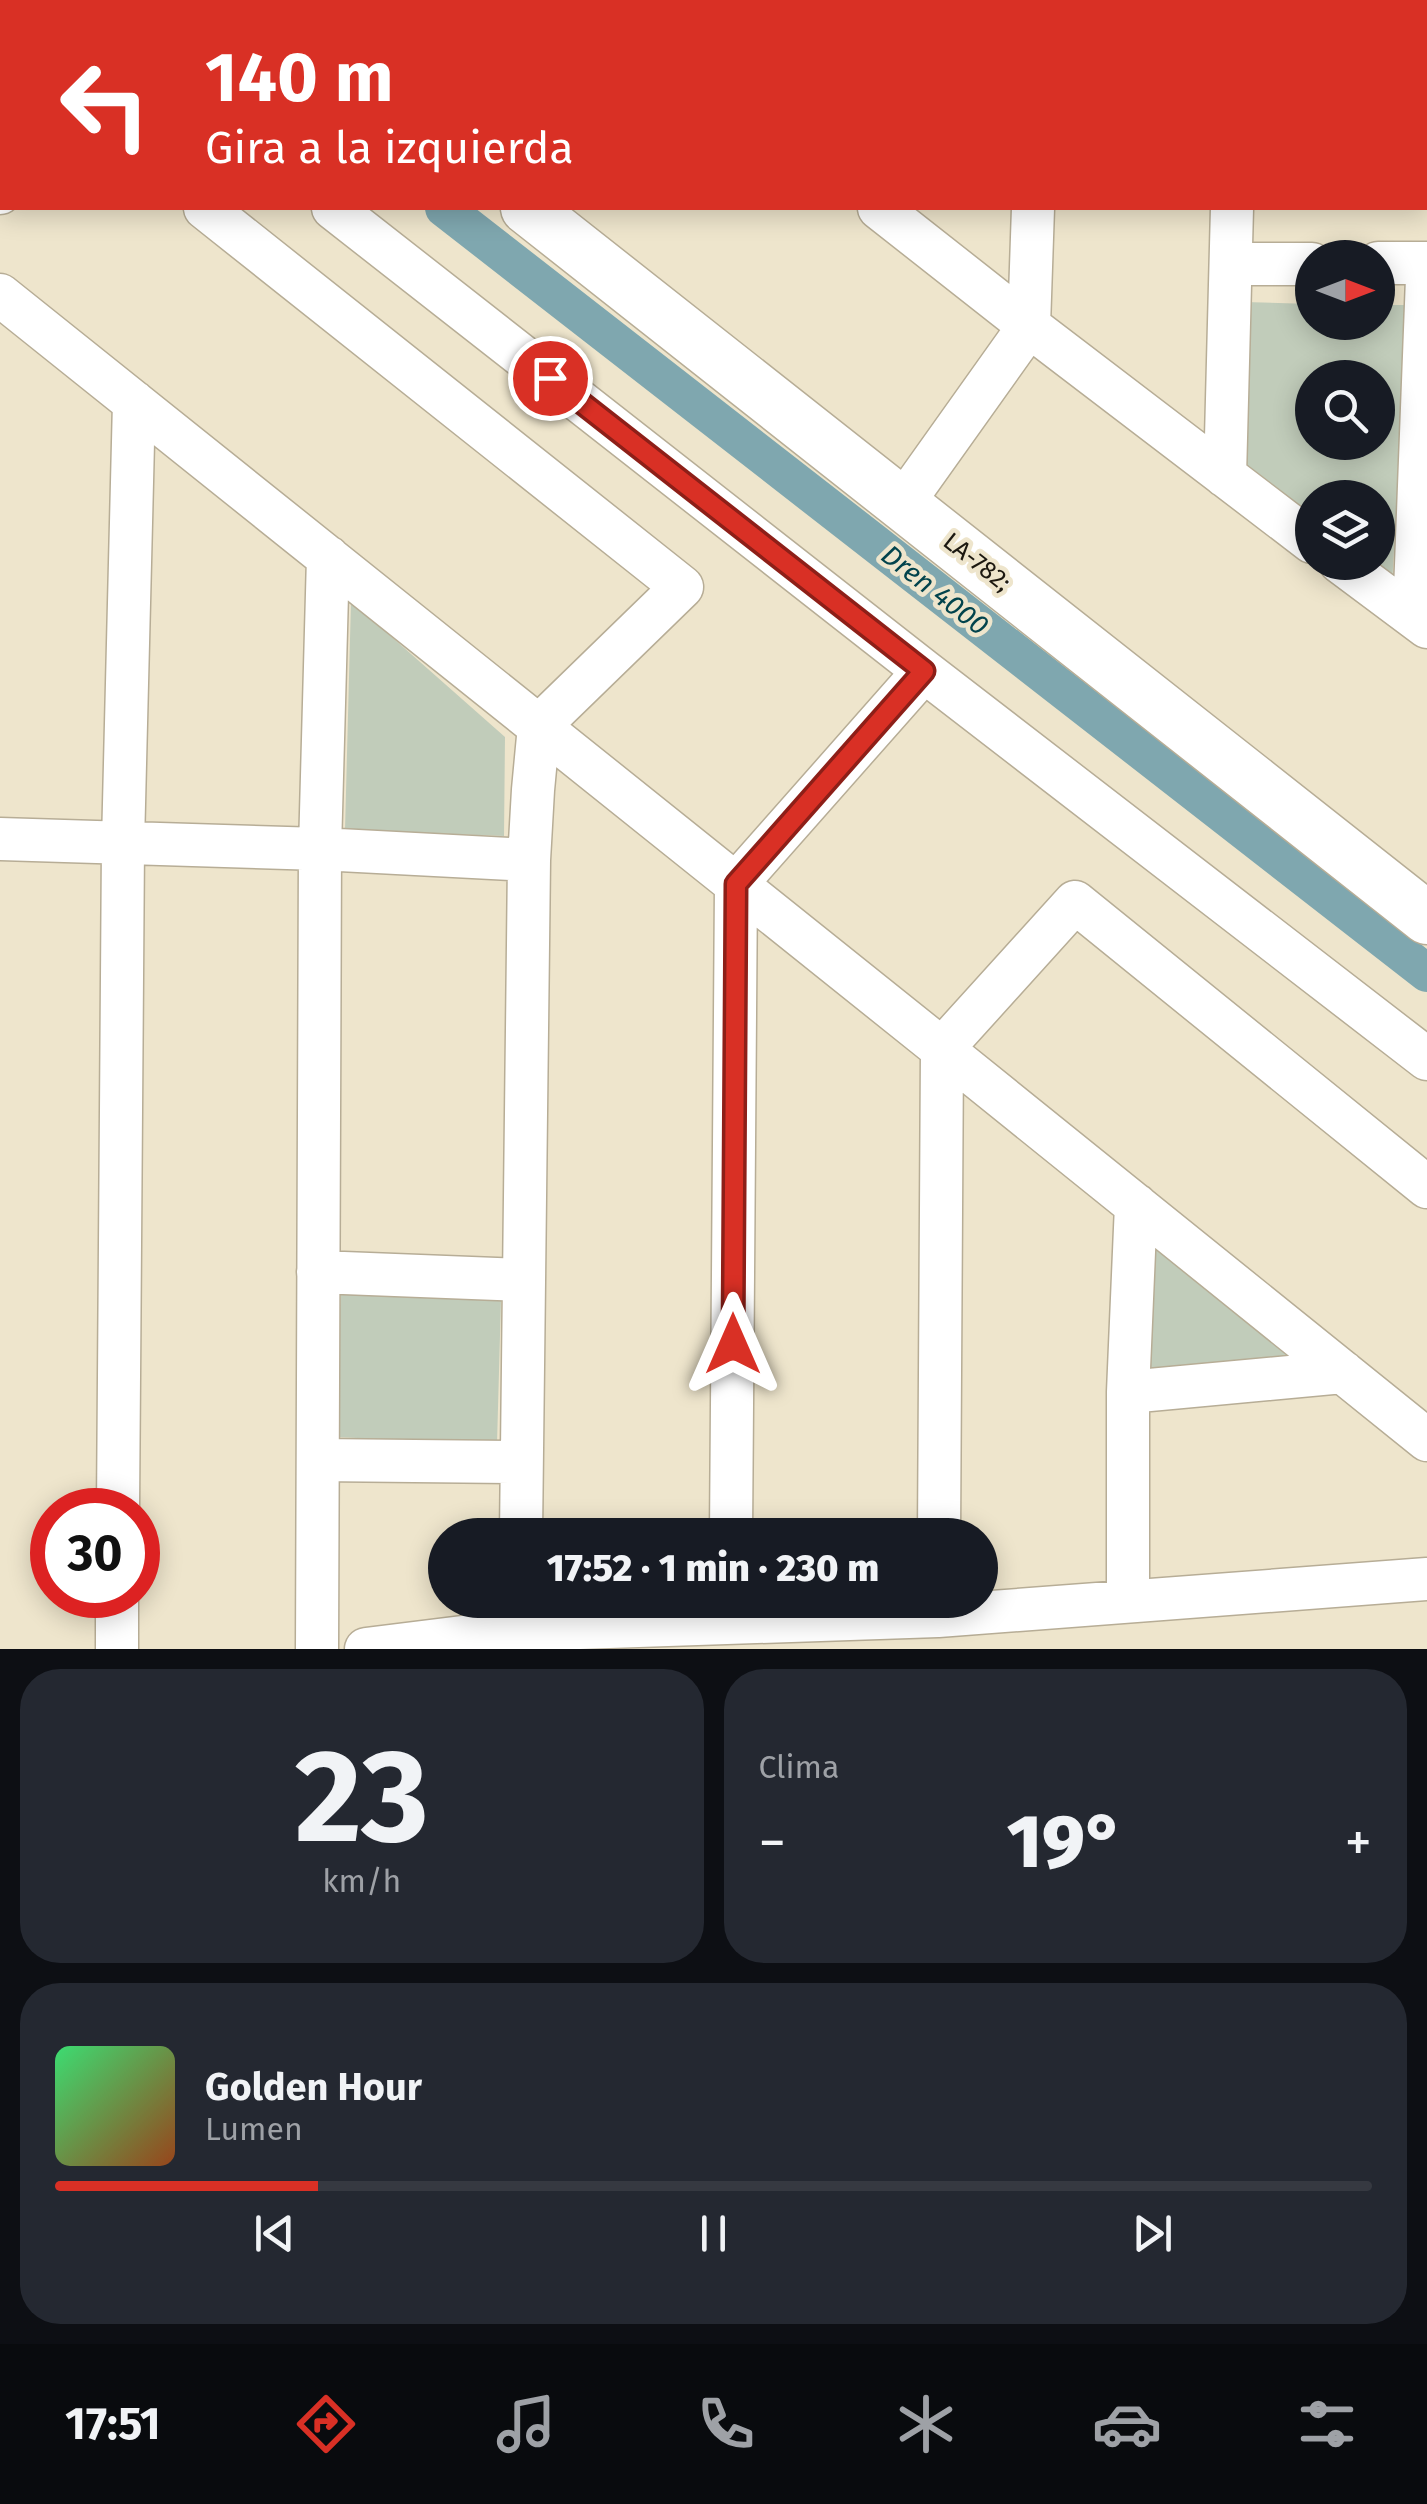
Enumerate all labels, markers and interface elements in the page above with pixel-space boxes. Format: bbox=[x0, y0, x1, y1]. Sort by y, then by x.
text: 140 m bbox=[205, 36, 394, 120]
icon: left bbox=[40, 40, 170, 170]
text: Gira a la izquierda bbox=[205, 121, 574, 175]
north arrow bbox=[1295, 240, 1395, 340]
map controls bbox=[1295, 240, 1395, 580]
pin bbox=[508, 336, 593, 421]
icon: arrive bbox=[523, 351, 578, 406]
button: search bbox=[1295, 360, 1395, 460]
button: layers bbox=[1295, 480, 1395, 580]
street label: LA-782; bbox=[937, 526, 1017, 598]
water label: Dren 4000 bbox=[875, 538, 995, 642]
position arrow bbox=[681, 1292, 785, 1396]
speed limit sign: 30 bbox=[30, 1488, 160, 1618]
text: 17:52 · 1 min · 230 m bbox=[547, 1545, 879, 1591]
text: 23 bbox=[295, 1719, 429, 1875]
text: Clima bbox=[759, 1748, 839, 1786]
text: 19° bbox=[1007, 1797, 1124, 1887]
text: − bbox=[759, 1810, 786, 1876]
text: + bbox=[1345, 1810, 1372, 1876]
text: km/h bbox=[322, 1862, 401, 1900]
text: Golden Hour bbox=[205, 2064, 422, 2110]
text: Lumen bbox=[205, 2110, 303, 2148]
icon: previous bbox=[247, 2206, 302, 2261]
icon: pause bbox=[686, 2206, 741, 2261]
icon: next bbox=[1125, 2206, 1180, 2261]
icon: directions bbox=[291, 2389, 361, 2459]
icon: music bbox=[491, 2389, 561, 2459]
icon: phone bbox=[691, 2389, 761, 2459]
icon: climate bbox=[891, 2389, 961, 2459]
icon: car bbox=[1092, 2389, 1162, 2459]
icon: filters bbox=[1292, 2389, 1362, 2459]
text: 17:51 bbox=[65, 2397, 161, 2451]

